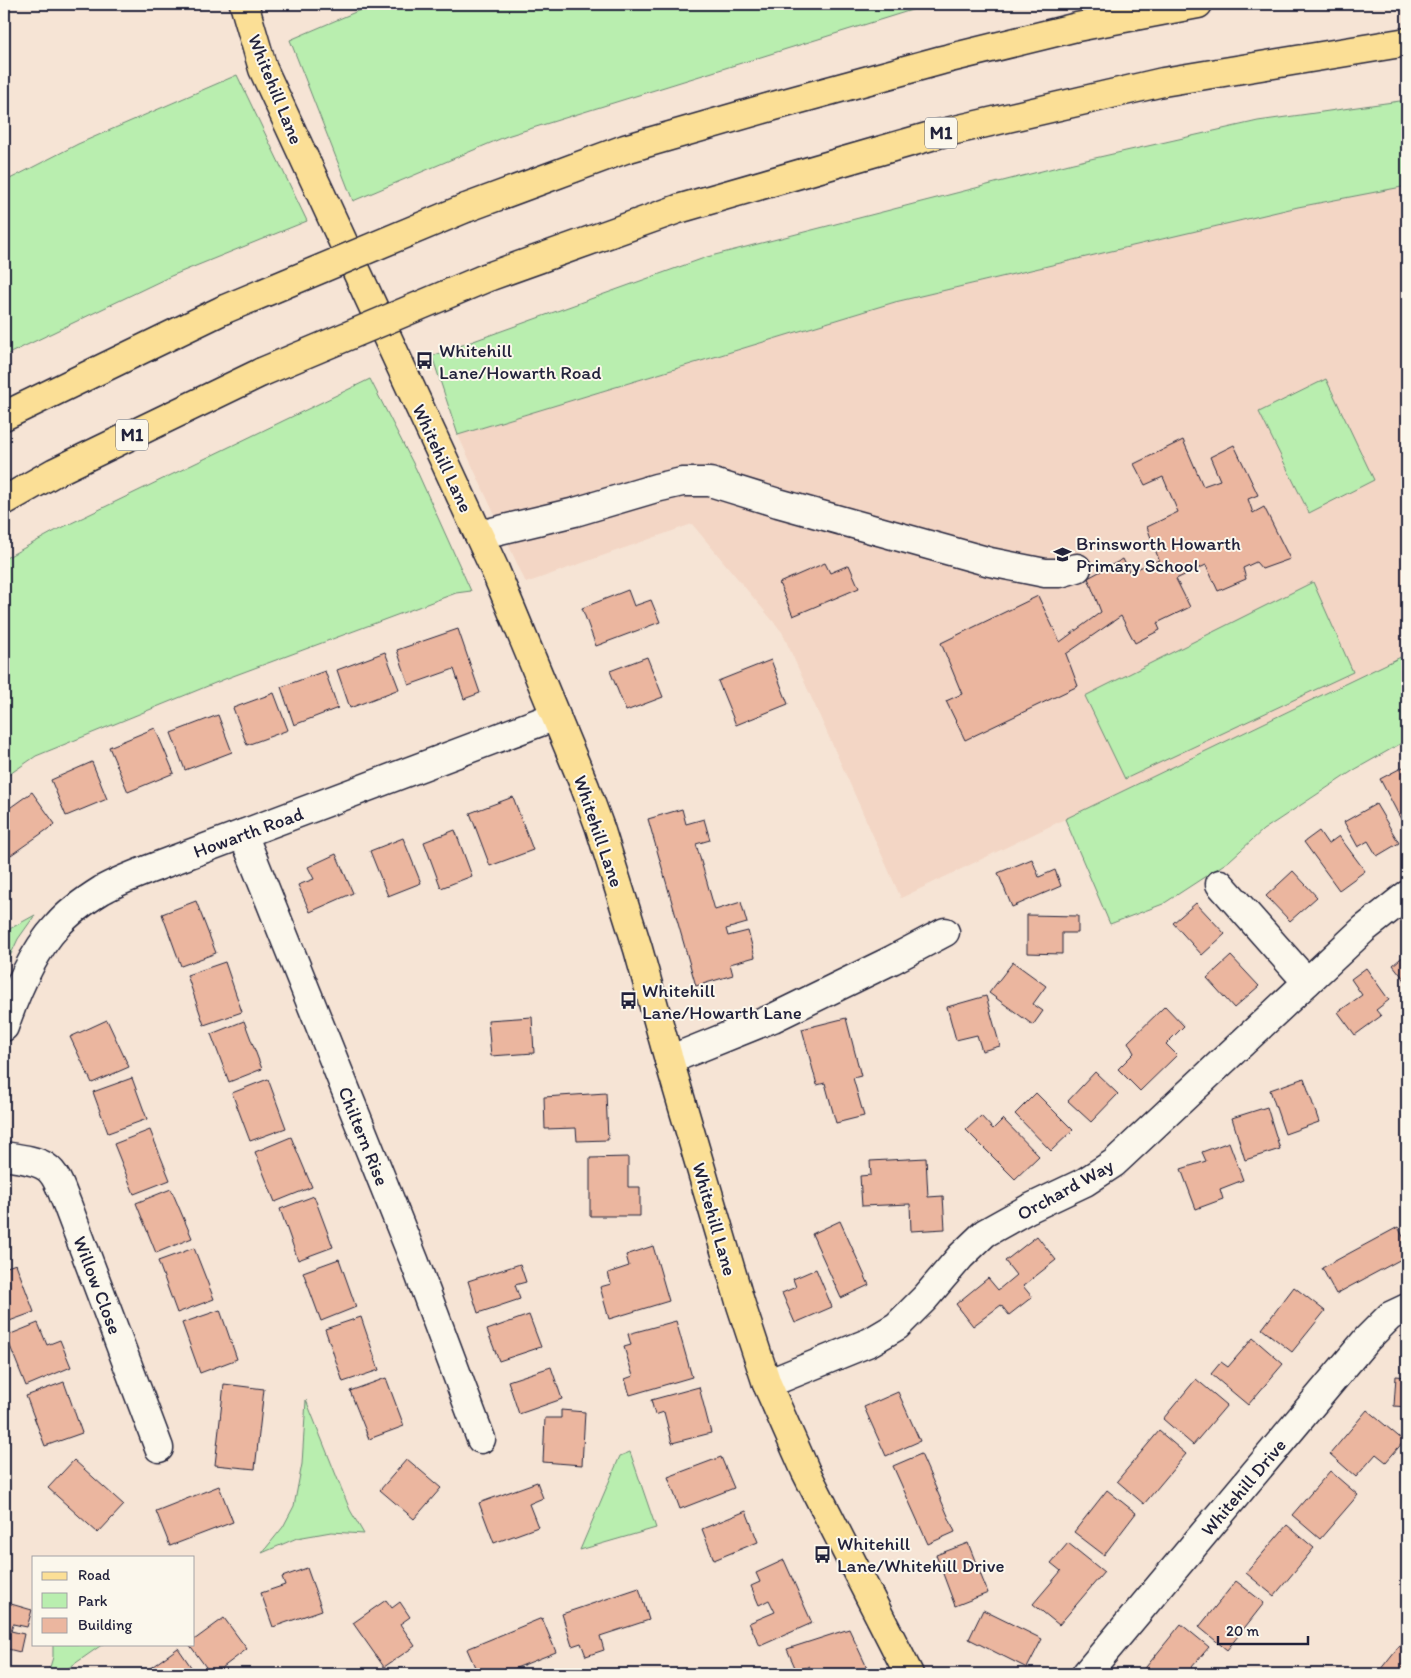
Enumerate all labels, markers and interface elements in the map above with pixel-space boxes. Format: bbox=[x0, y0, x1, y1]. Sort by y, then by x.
street label: Whitehill Lane bbox=[243, 31, 308, 148]
road number: M1 bbox=[925, 118, 957, 148]
place label: Whitehill Lane/Howarth Road bbox=[439, 339, 601, 384]
bus stop icon: Whitehill Lane/Howarth Road bbox=[415, 351, 435, 371]
street label: Whitehill Lane bbox=[407, 400, 478, 516]
road number: M1 bbox=[116, 420, 148, 450]
place label: Brinsworth Howarth Primary School bbox=[1076, 532, 1241, 577]
school or university icon: Brinsworth Howarth Primary School bbox=[1052, 544, 1072, 564]
street label: Whitehill Lane bbox=[569, 772, 628, 890]
street label: Howarth Road bbox=[190, 802, 306, 863]
place label: Whitehill Lane/Howarth Lane bbox=[642, 979, 802, 1024]
bus stop icon: Whitehill Lane/Howarth Lane bbox=[618, 991, 638, 1011]
street label: Chiltern Rise bbox=[333, 1083, 394, 1189]
street label: Orchard Way bbox=[1013, 1154, 1117, 1225]
street label: Whitehill Lane bbox=[687, 1160, 742, 1278]
street label: Willow Close bbox=[68, 1233, 127, 1338]
street label: Whitehill Drive bbox=[1196, 1434, 1291, 1541]
place label: Whitehill Lane/Whitehill Drive bbox=[837, 1532, 1005, 1577]
bus stop icon: Whitehill Lane/Whitehill Drive bbox=[813, 1544, 833, 1564]
legend bbox=[32, 1556, 195, 1646]
text: Road bbox=[78, 1566, 111, 1584]
text: Park bbox=[78, 1592, 108, 1610]
scale bar bbox=[1218, 1613, 1308, 1645]
text: Building bbox=[78, 1616, 132, 1634]
text: 20 m bbox=[1226, 1622, 1260, 1640]

